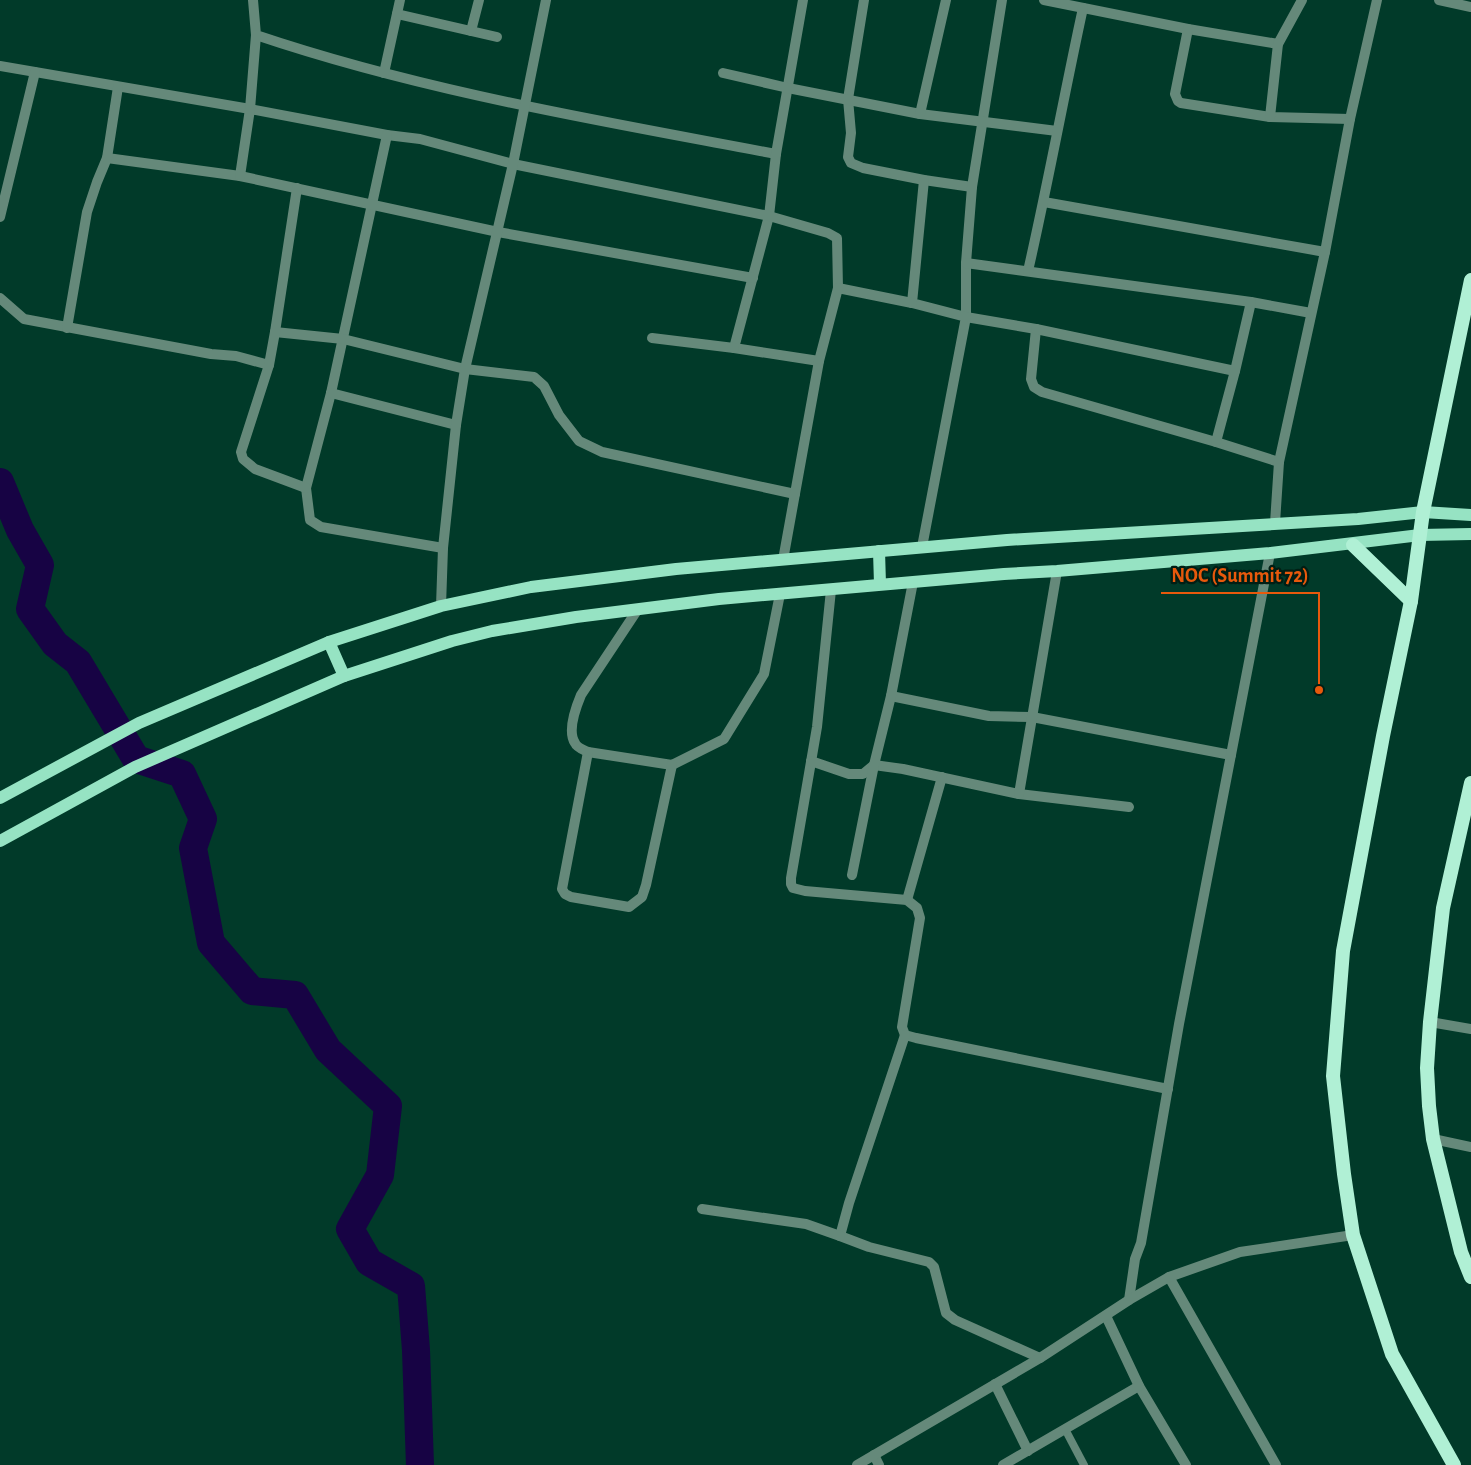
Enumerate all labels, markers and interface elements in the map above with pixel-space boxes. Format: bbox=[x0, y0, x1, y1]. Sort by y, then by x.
callout: NOC (Summit 72) bbox=[1161, 558, 1319, 593]
text: NOC (Summit 72) bbox=[1171, 566, 1309, 586]

